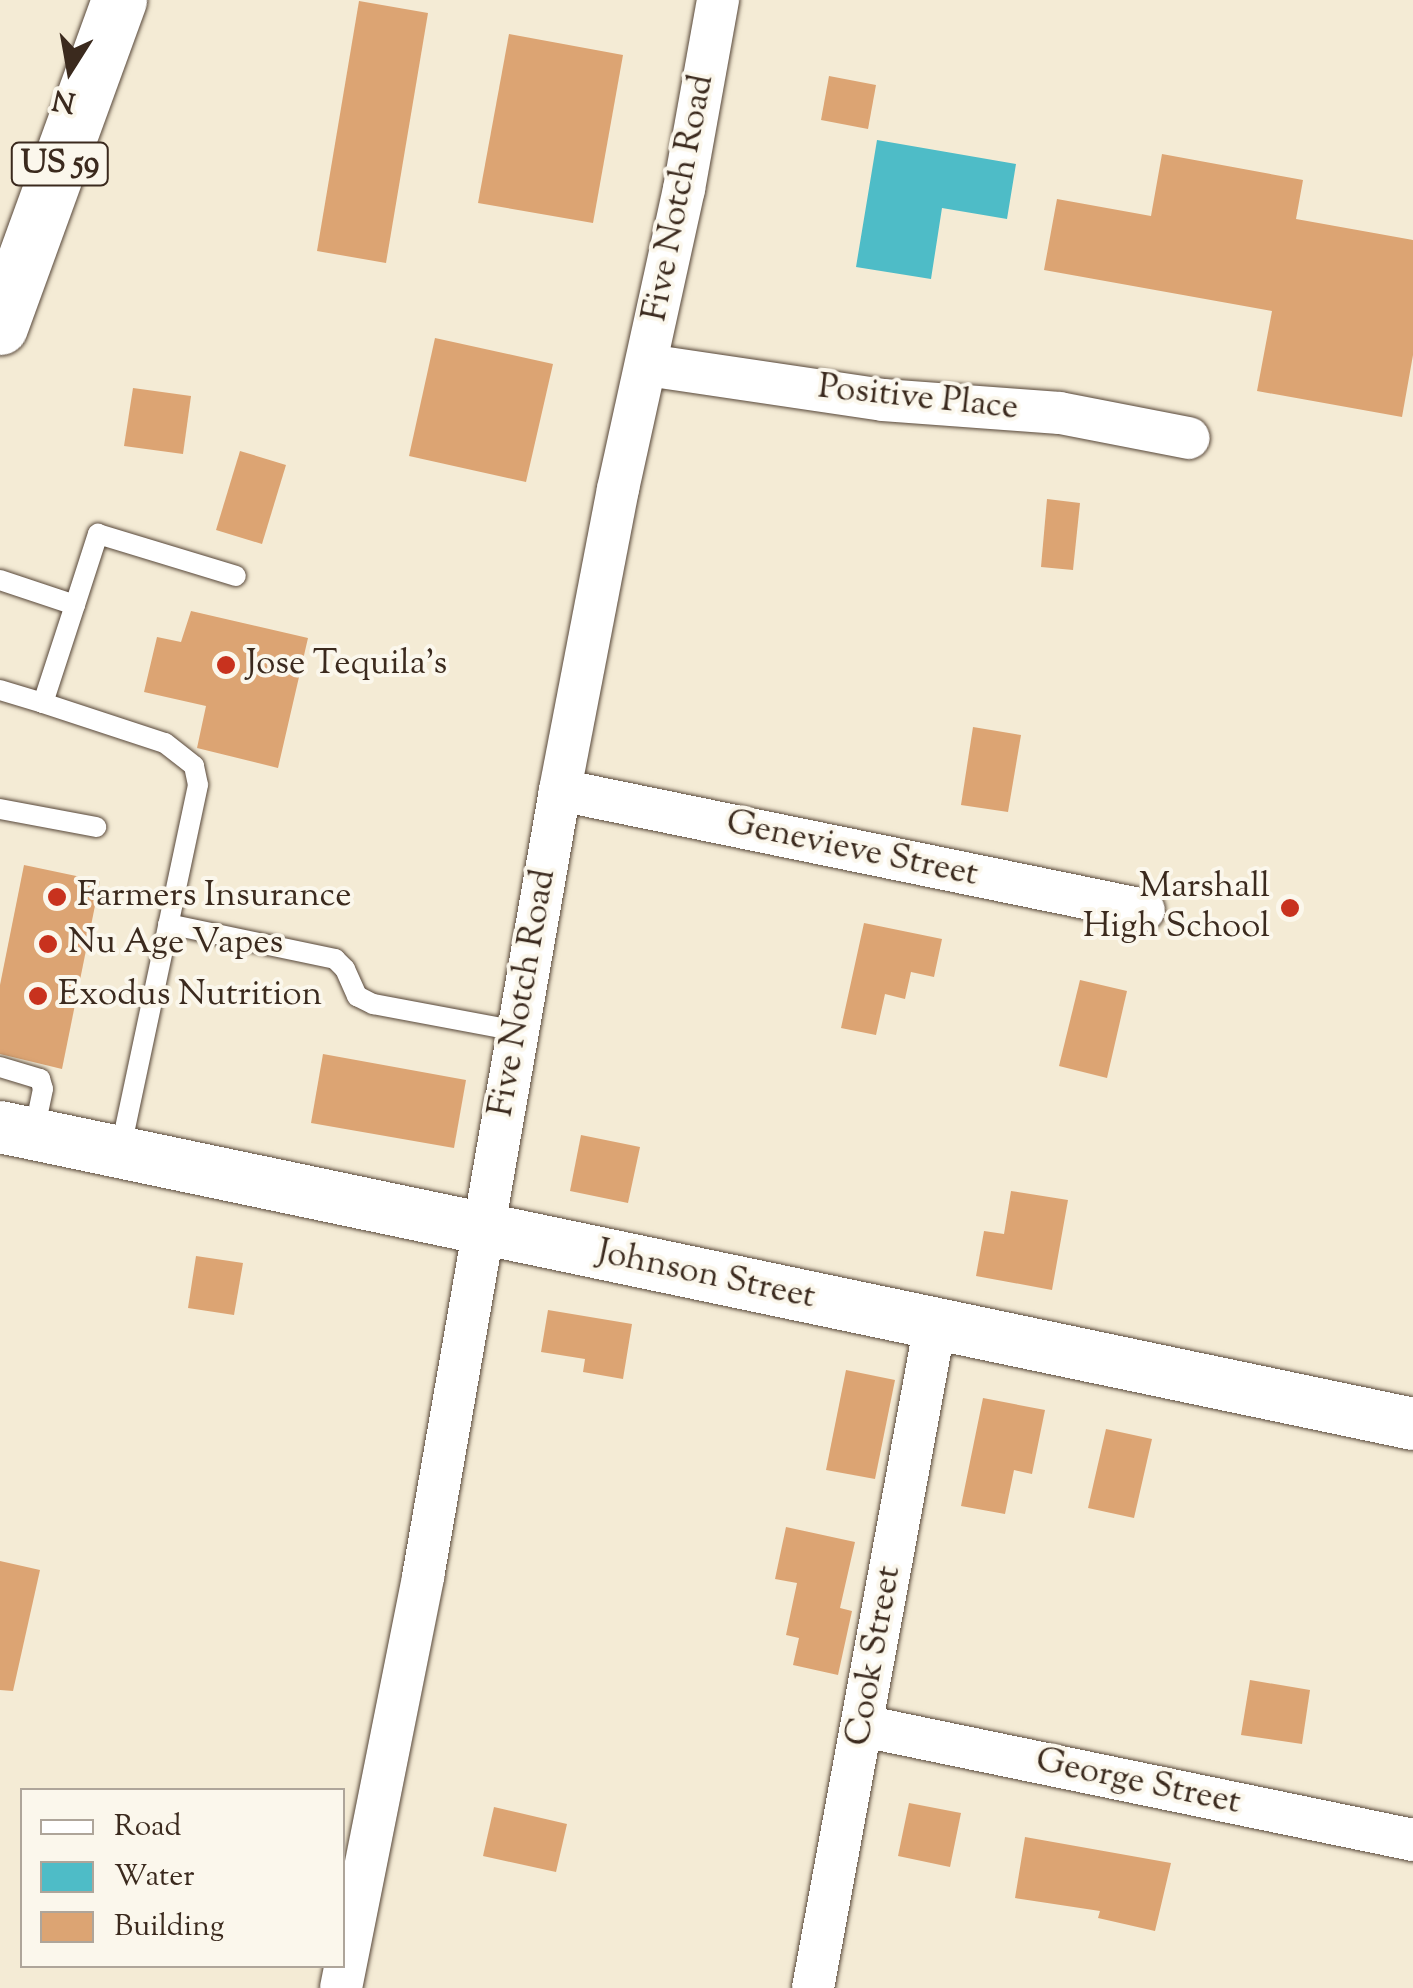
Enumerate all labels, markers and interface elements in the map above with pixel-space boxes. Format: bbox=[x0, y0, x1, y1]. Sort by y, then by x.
north arrow bbox=[20, 20, 120, 120]
street label: Five Notch Road bbox=[635, 71, 725, 325]
text: N bbox=[49, 78, 79, 121]
road number: US 59 bbox=[10, 137, 110, 191]
street label: Positive Place bbox=[816, 368, 1020, 430]
place label: Jose Tequila's bbox=[246, 644, 447, 686]
marker: Jose Tequila's bbox=[215, 654, 237, 676]
street label: Genevieve Street bbox=[722, 803, 982, 897]
street label: Five Notch Road bbox=[482, 866, 566, 1120]
place label: Marshall High School bbox=[1083, 867, 1270, 949]
place label: Farmers Insurance bbox=[77, 876, 352, 918]
marker: Farmers Insurance bbox=[46, 886, 68, 908]
marker: Marshall High School bbox=[1279, 897, 1301, 919]
place label: Nu Age Vapes bbox=[68, 923, 283, 965]
marker: Nu Age Vapes bbox=[37, 933, 59, 955]
place label: Exodus Nutrition bbox=[58, 975, 322, 1017]
marker: Exodus Nutrition bbox=[27, 985, 49, 1007]
street label: Johnson Street bbox=[593, 1232, 819, 1320]
street label: Cook Street bbox=[838, 1563, 912, 1749]
street label: George Street bbox=[1032, 1741, 1244, 1825]
legend bbox=[20, 1788, 345, 1968]
text: Road bbox=[114, 1806, 181, 1849]
text: Water bbox=[114, 1856, 195, 1899]
text: Building bbox=[114, 1906, 224, 1949]

